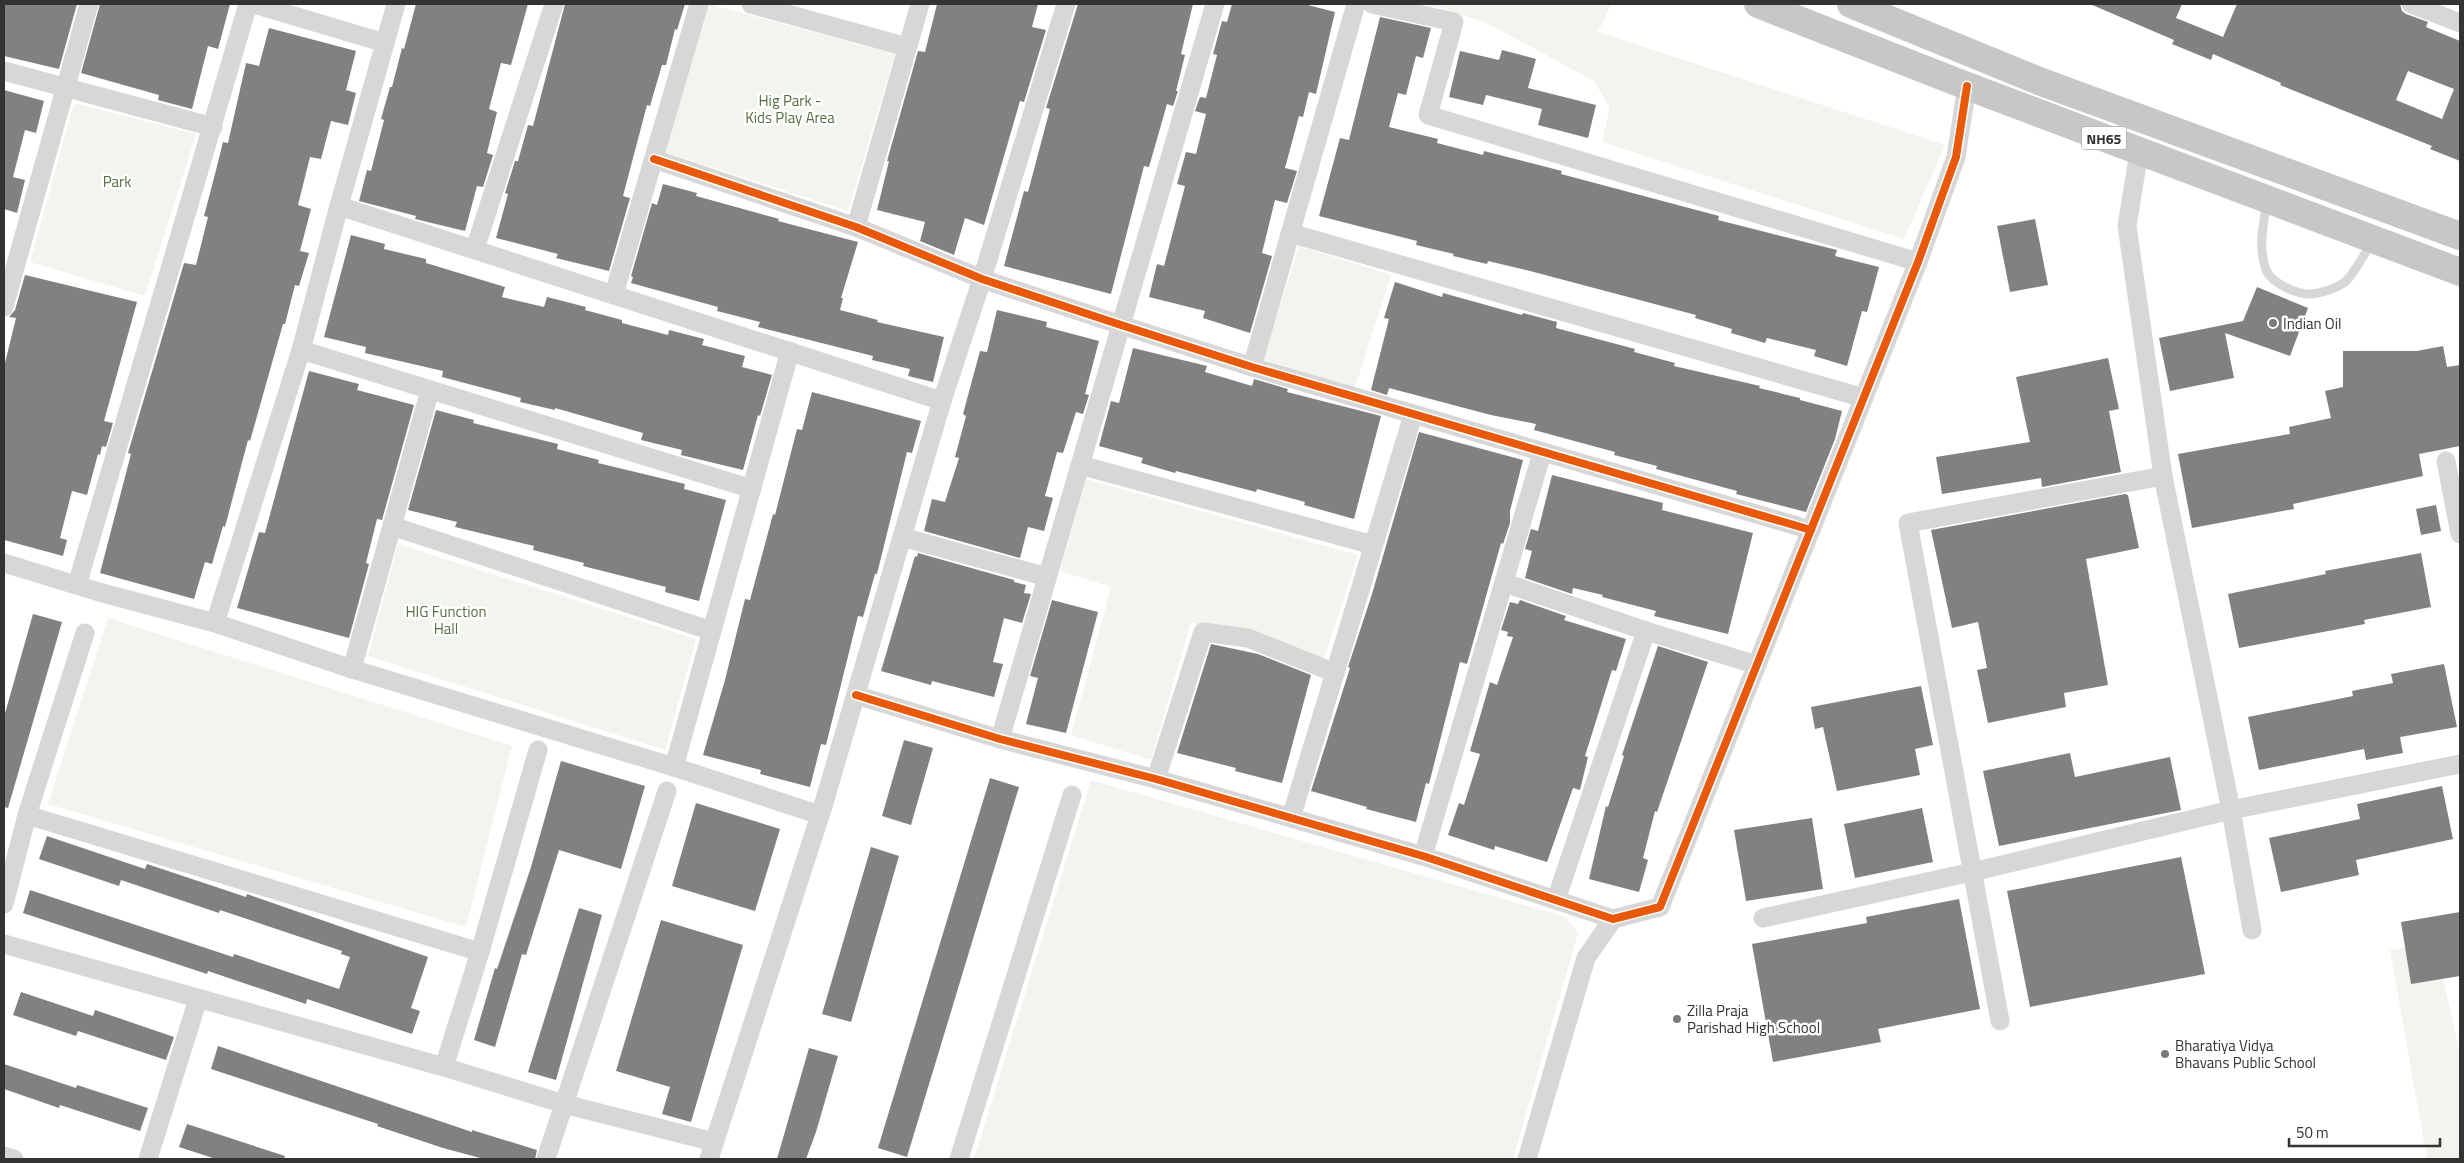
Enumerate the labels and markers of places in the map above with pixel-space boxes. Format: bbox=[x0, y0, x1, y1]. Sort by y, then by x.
place label: Indian Oil bbox=[2283, 312, 2342, 335]
marker: Indian Oil bbox=[2267, 317, 2279, 329]
place label: Zilla Praja Parishad High School bbox=[1687, 999, 1820, 1039]
marker: Zilla Praja Parishad High School bbox=[1671, 1013, 1683, 1025]
place label: Bharatiya Vidya Bhavans Public School bbox=[2175, 1034, 2316, 1074]
marker: Bharatiya Vidya Bhavans Public School bbox=[2159, 1048, 2171, 1060]

